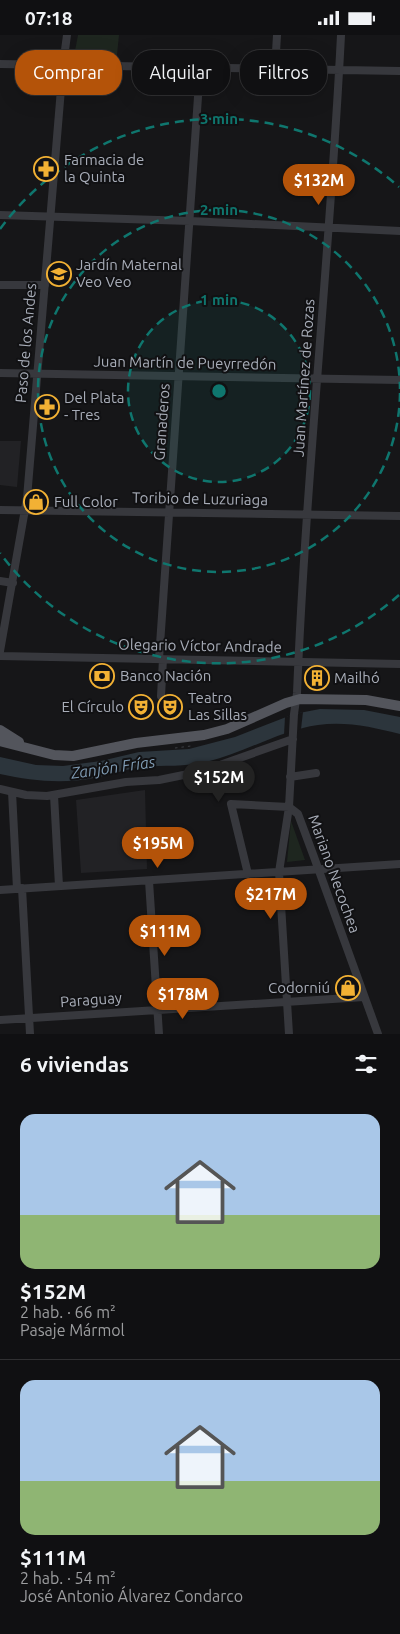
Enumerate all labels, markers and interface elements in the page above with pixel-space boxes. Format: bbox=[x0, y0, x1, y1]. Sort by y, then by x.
text: 07:18 bbox=[25, 7, 73, 29]
chip: Comprar bbox=[15, 50, 122, 95]
chip: Alquilar bbox=[132, 50, 230, 95]
chip: Filtros bbox=[240, 50, 327, 95]
text: 3 min bbox=[200, 110, 238, 127]
place label: Farmacia de la Quinta bbox=[64, 151, 144, 185]
pharmacy icon: Farmacia de la Quinta bbox=[33, 156, 59, 182]
pin: $132M bbox=[284, 163, 354, 206]
text: $132M bbox=[294, 171, 344, 189]
text: 2 min bbox=[200, 201, 238, 218]
place label: Jardín Maternal Veo Veo bbox=[76, 256, 182, 290]
school or university icon: Jardín Maternal Veo Veo bbox=[46, 261, 72, 287]
street label: Paso de los Andes bbox=[12, 282, 39, 404]
text: 1 min bbox=[200, 291, 238, 308]
street label: Juan Martínez de Rozas bbox=[289, 298, 318, 458]
street label: Juan Martín de Pueyrredón bbox=[93, 352, 277, 373]
centre of rings bbox=[210, 382, 228, 400]
street label: Granaderos bbox=[150, 383, 173, 461]
place label: Del Plata - Tres bbox=[64, 389, 124, 423]
pharmacy icon: Del Plata - Tres bbox=[34, 394, 60, 420]
shop icon: Full Color bbox=[23, 489, 49, 515]
street label: Toribio de Luzuriaga bbox=[132, 489, 268, 508]
place label: Full Color bbox=[54, 493, 118, 510]
street label: Olegario Víctor Andrade bbox=[118, 636, 282, 655]
bank icon: Banco Nación bbox=[89, 663, 115, 689]
building icon: Mailhó bbox=[304, 665, 330, 691]
place label: Banco Nación bbox=[120, 667, 211, 684]
place label: Mailhó bbox=[334, 669, 380, 686]
place label: Teatro Las Sillas bbox=[188, 689, 247, 723]
theatre icon: El Círculo bbox=[128, 694, 154, 720]
theatre icon: Teatro Las Sillas bbox=[157, 694, 183, 720]
place label: El Círculo bbox=[61, 698, 124, 715]
water label: Zanjón Frías bbox=[69, 752, 157, 782]
pin: $152M bbox=[184, 761, 254, 803]
text: $152M bbox=[194, 768, 244, 786]
street label: Mariano Necochea bbox=[305, 812, 364, 935]
pin: $195M bbox=[123, 827, 193, 869]
text: $195M bbox=[133, 834, 183, 852]
pin: $217M bbox=[236, 877, 306, 920]
text: $217M bbox=[246, 885, 296, 903]
pin: $111M bbox=[130, 915, 200, 957]
text: $111M bbox=[140, 922, 190, 940]
shop icon: Codorniú bbox=[335, 975, 361, 1001]
pin: $178M bbox=[148, 977, 218, 1020]
place label: Codorniú bbox=[268, 979, 330, 996]
text: $178M bbox=[158, 985, 208, 1003]
street label: Paraguay bbox=[59, 989, 123, 1010]
icon: filters bbox=[352, 1050, 380, 1078]
text: 6 viviendas bbox=[20, 1052, 129, 1076]
icon: home bbox=[155, 1147, 245, 1237]
text: $152M bbox=[20, 1279, 86, 1303]
text: 2 hab. · 66 m² bbox=[20, 1303, 116, 1321]
text: Pasaje Mármol bbox=[20, 1321, 125, 1339]
icon: home bbox=[155, 1412, 245, 1502]
text: $111M bbox=[20, 1545, 86, 1569]
text: 2 hab. · 54 m² bbox=[20, 1569, 116, 1587]
text: José Antonio Álvarez Condarco bbox=[20, 1587, 243, 1605]

